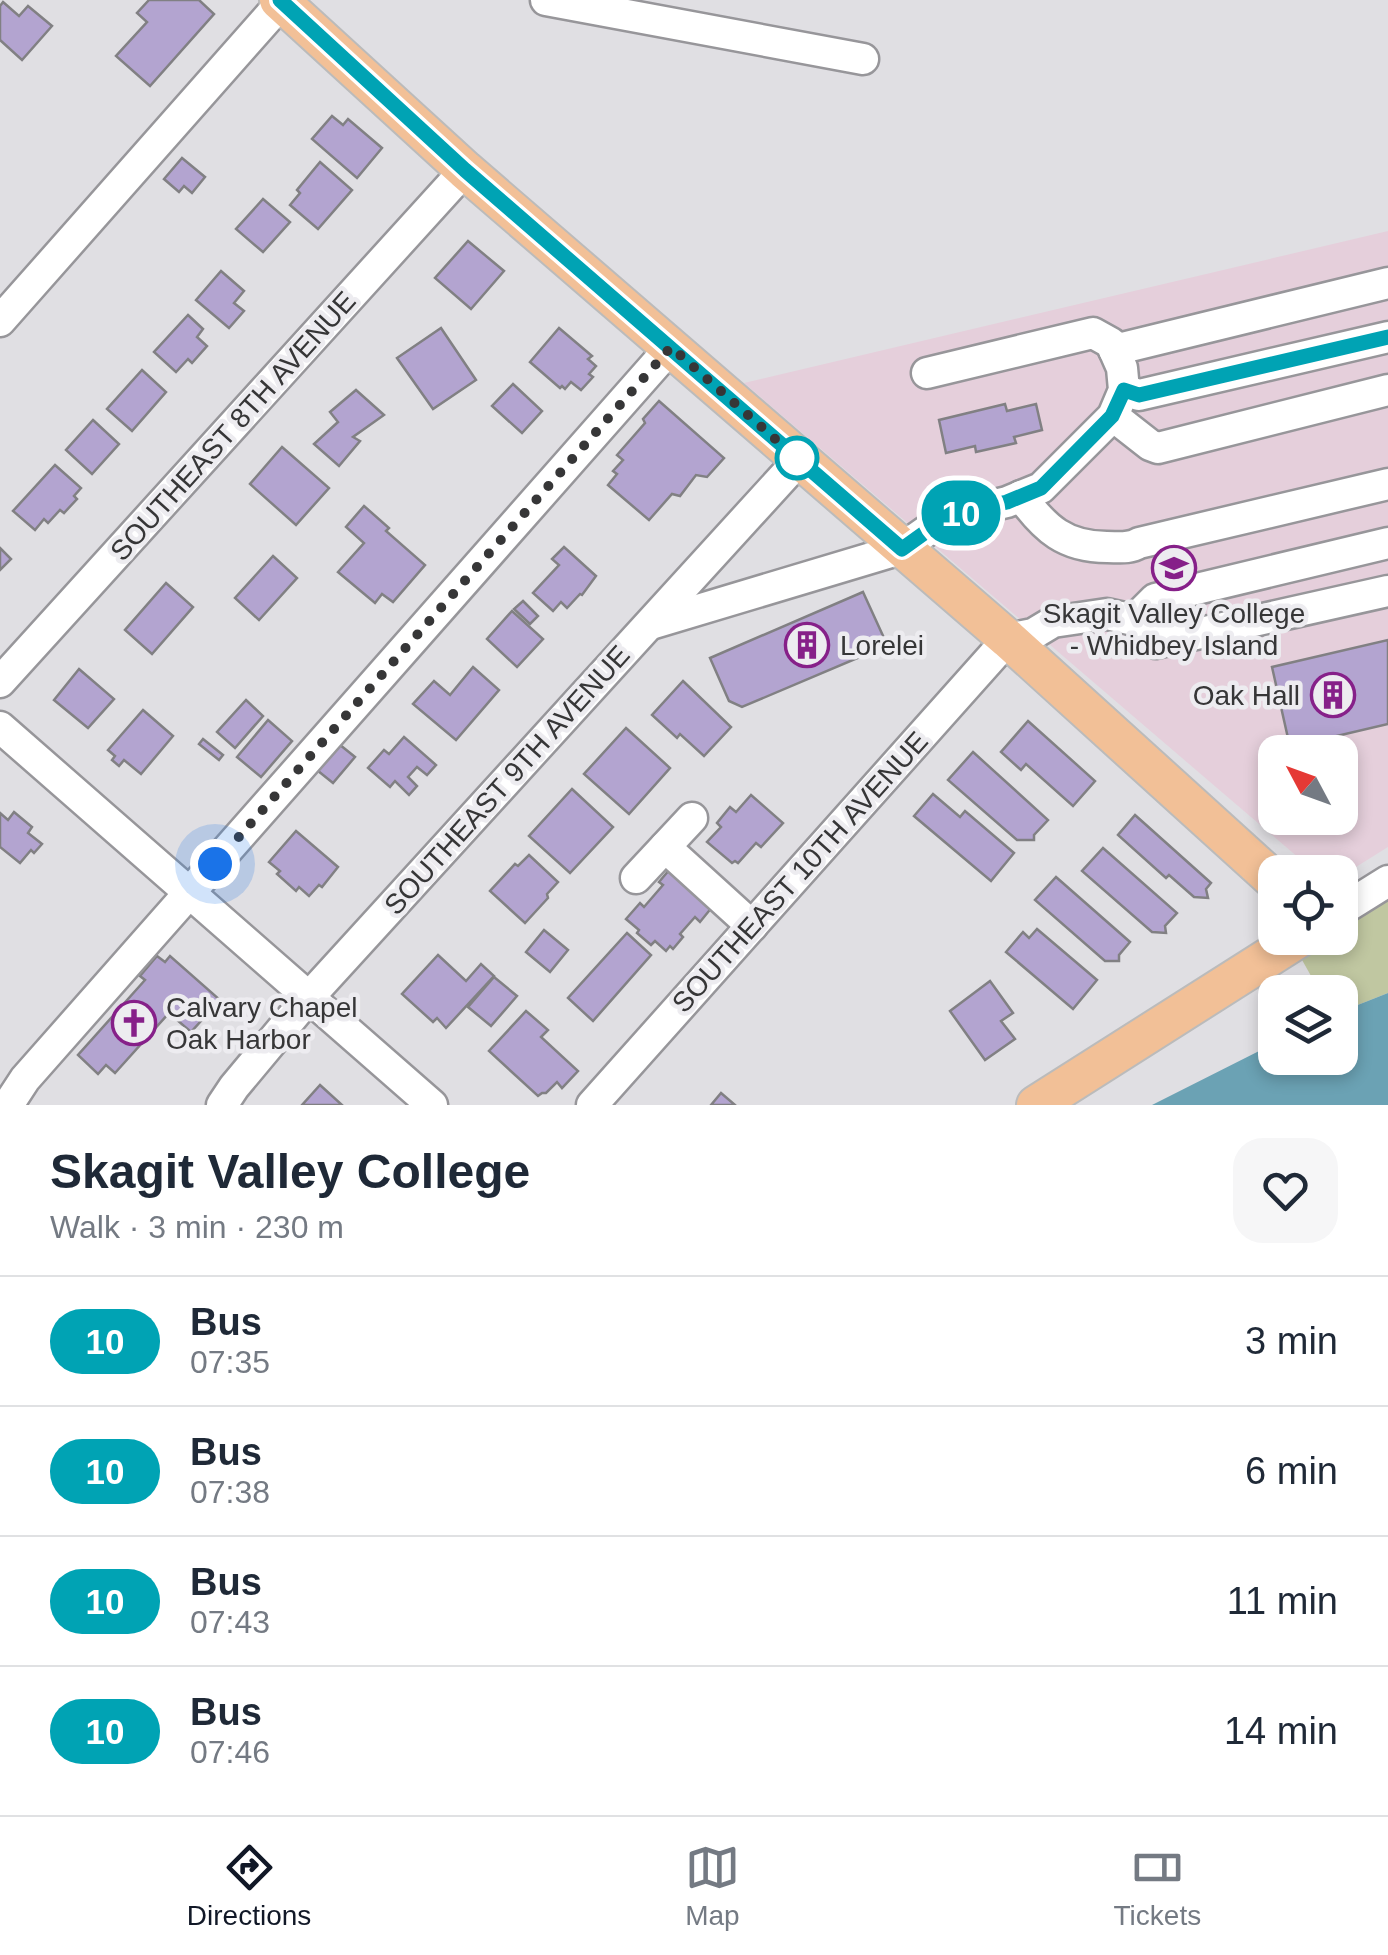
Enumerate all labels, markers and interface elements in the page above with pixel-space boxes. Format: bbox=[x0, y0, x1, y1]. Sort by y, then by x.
street label: SOUTHEAST 8TH AVENUE bbox=[104, 285, 362, 567]
unlabelled marker bbox=[776, 437, 818, 479]
line badge: 10 bbox=[916, 480, 1006, 546]
text: 10 bbox=[942, 494, 980, 533]
school or university icon: Skagit Valley College - Whidbey Island bbox=[1151, 545, 1197, 591]
place label: Skagit Valley College - Whidbey Island bbox=[1043, 598, 1305, 661]
building icon: Lorelei bbox=[784, 622, 830, 668]
place label: Lorelei bbox=[840, 630, 924, 661]
street label: SOUTHEAST 9TH AVENUE bbox=[378, 639, 636, 921]
building icon: Oak Hall bbox=[1310, 672, 1356, 718]
place label: Oak Hall bbox=[1193, 680, 1300, 711]
street label: SOUTHEAST 10TH AVENUE bbox=[666, 726, 934, 1018]
north arrow bbox=[1258, 735, 1358, 835]
map controls bbox=[1258, 735, 1358, 1075]
your location bbox=[190, 839, 240, 889]
button: locate bbox=[1258, 855, 1358, 955]
button: layers bbox=[1258, 975, 1358, 1075]
place label: Calvary Chapel Oak Harbor bbox=[166, 992, 357, 1055]
church icon: Calvary Chapel Oak Harbor bbox=[111, 1000, 157, 1046]
button: heart bbox=[1233, 1138, 1338, 1243]
text: Skagit Valley College bbox=[50, 1145, 530, 1198]
text: Walk · 3 min · 230 m bbox=[50, 1209, 344, 1245]
text: Bus bbox=[190, 1301, 262, 1343]
text: 3 min bbox=[1245, 1320, 1338, 1362]
text: 10 bbox=[86, 1322, 124, 1361]
text: 07:35 bbox=[190, 1344, 270, 1380]
text: Bus bbox=[190, 1431, 262, 1473]
text: 6 min bbox=[1245, 1450, 1338, 1492]
text: 10 bbox=[86, 1452, 124, 1491]
text: 07:38 bbox=[190, 1474, 270, 1510]
text: Bus bbox=[190, 1561, 262, 1603]
text: 11 min bbox=[1227, 1580, 1338, 1622]
text: 10 bbox=[86, 1582, 124, 1621]
text: 07:43 bbox=[190, 1604, 270, 1640]
text: Bus bbox=[190, 1691, 262, 1733]
text: 14 min bbox=[1224, 1710, 1338, 1752]
text: 10 bbox=[86, 1712, 124, 1751]
text: 07:46 bbox=[190, 1734, 270, 1770]
tab: Directions bbox=[187, 1840, 311, 1932]
tab: Map bbox=[685, 1840, 740, 1932]
tab: Tickets bbox=[1114, 1840, 1201, 1932]

